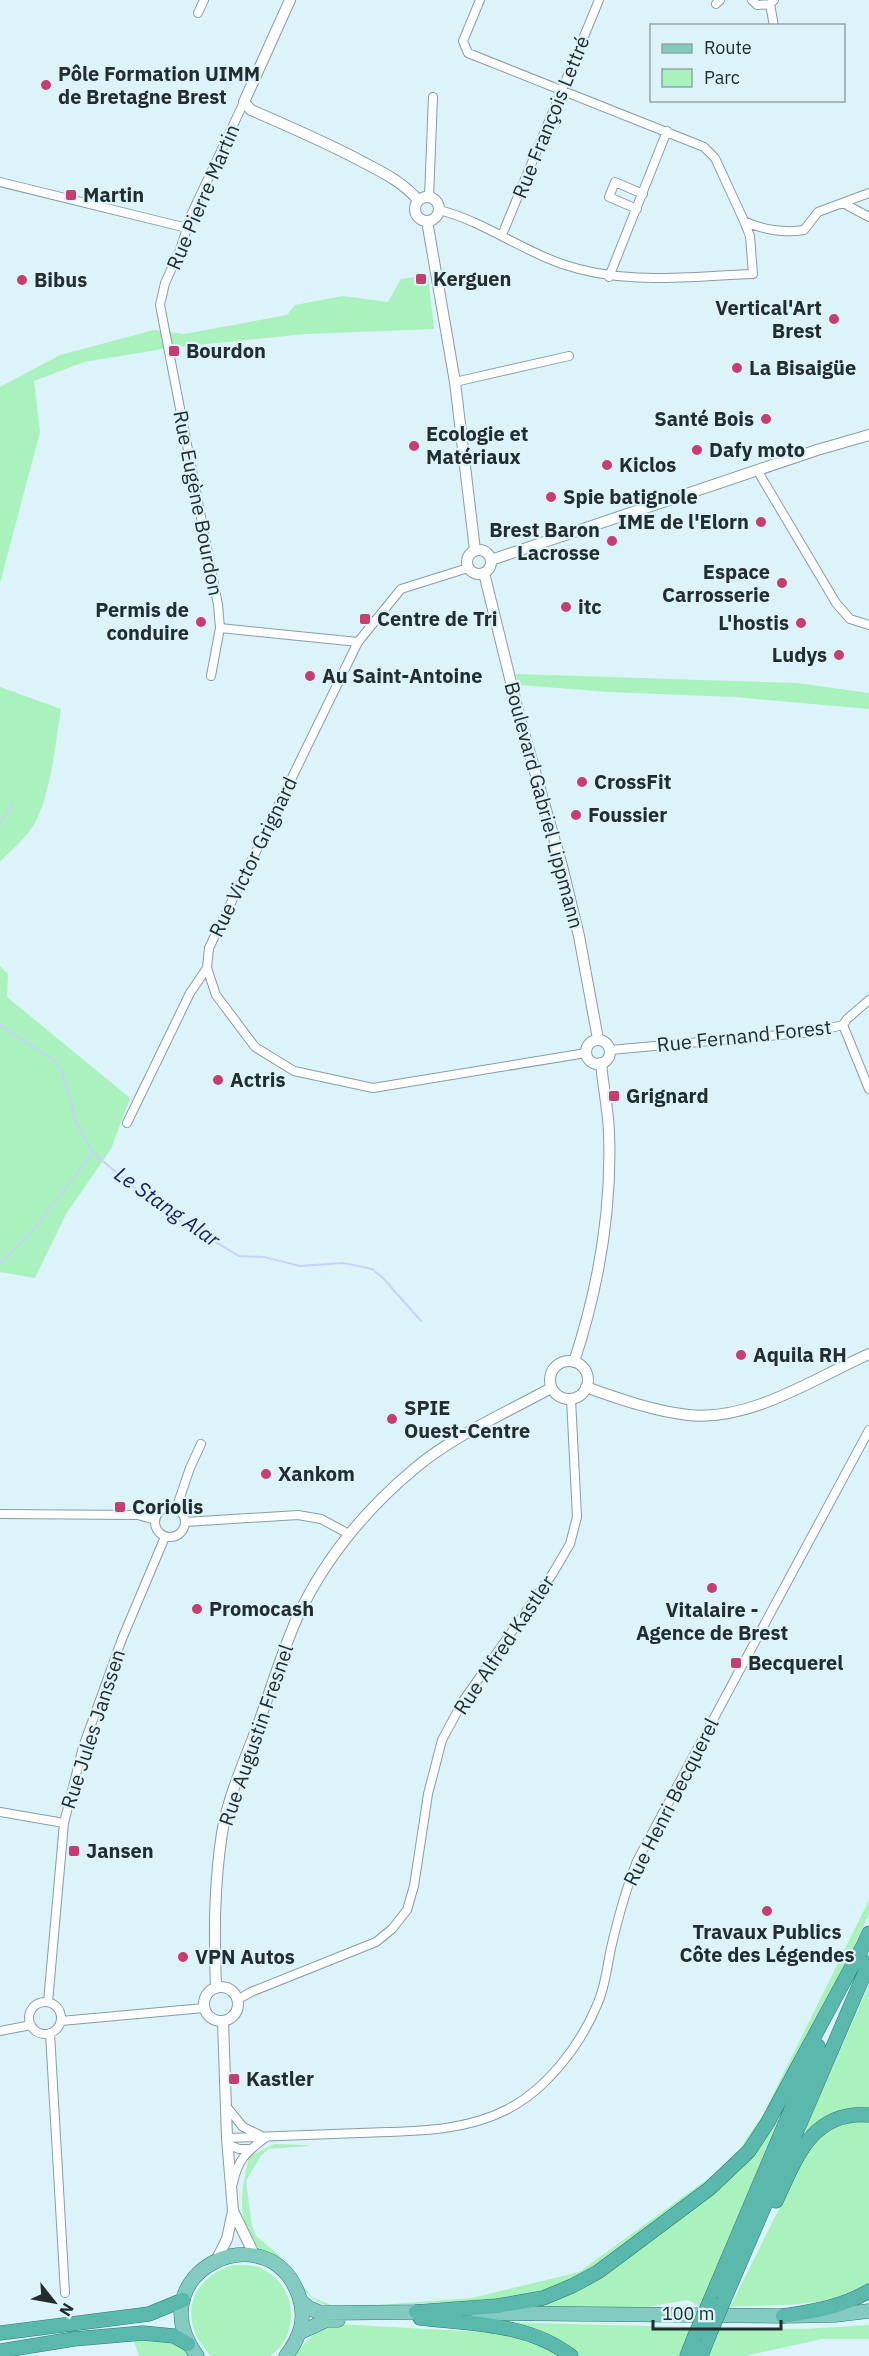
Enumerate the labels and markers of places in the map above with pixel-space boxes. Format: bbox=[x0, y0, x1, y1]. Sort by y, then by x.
place label: Pôle Formation UIMM de Bretagne Brest bbox=[58, 60, 260, 110]
marker: Pôle Formation UIMM de Bretagne Brest bbox=[39, 78, 53, 92]
place label: Martin bbox=[83, 181, 144, 208]
marker: Martin bbox=[64, 188, 78, 202]
place label: Kerguen bbox=[433, 265, 512, 292]
place label: Bibus bbox=[34, 266, 87, 293]
marker: Kerguen bbox=[414, 272, 428, 286]
marker: Bibus bbox=[15, 273, 29, 287]
place label: Vertical'Art Brest bbox=[715, 294, 822, 344]
marker: Vertical'Art Brest bbox=[827, 312, 841, 326]
place label: Bourdon bbox=[186, 337, 266, 364]
marker: Bourdon bbox=[167, 344, 181, 358]
place label: La Bisaigüe bbox=[749, 354, 856, 381]
marker: La Bisaigüe bbox=[730, 361, 744, 375]
place label: Santé Bois bbox=[654, 405, 754, 432]
marker: Santé Bois bbox=[759, 412, 773, 426]
place label: Ecologie et Matériaux bbox=[426, 420, 528, 470]
place label: Dafy moto bbox=[709, 436, 805, 463]
marker: Ecologie et Matériaux bbox=[407, 439, 421, 453]
marker: Dafy moto bbox=[690, 443, 704, 457]
place label: Kiclos bbox=[619, 451, 676, 478]
marker: Kiclos bbox=[600, 458, 614, 472]
place label: Spie batignole bbox=[563, 483, 698, 510]
marker: Spie batignole bbox=[544, 490, 558, 504]
place label: IME de l'Elorn bbox=[618, 508, 749, 535]
marker: IME de l'Elorn bbox=[754, 515, 768, 529]
place label: Brest Baron Lacrosse bbox=[489, 516, 600, 566]
marker: Brest Baron Lacrosse bbox=[605, 534, 619, 548]
place label: Espace Carrosserie bbox=[662, 558, 770, 608]
marker: Espace Carrosserie bbox=[775, 576, 789, 590]
place label: itc bbox=[578, 593, 602, 620]
place label: Permis de conduire bbox=[95, 596, 189, 646]
marker: itc bbox=[559, 600, 573, 614]
place label: Centre de Tri bbox=[377, 605, 497, 632]
place label: L'hostis bbox=[718, 609, 789, 636]
marker: Centre de Tri bbox=[358, 612, 372, 626]
marker: Permis de conduire bbox=[194, 615, 208, 629]
marker: L'hostis bbox=[794, 616, 808, 630]
place label: Ludys bbox=[772, 641, 827, 668]
marker: Ludys bbox=[832, 648, 846, 662]
place label: Au Saint-Antoine bbox=[322, 662, 482, 689]
marker: Au Saint-Antoine bbox=[303, 669, 317, 683]
place label: CrossFit bbox=[594, 768, 671, 795]
marker: CrossFit bbox=[575, 775, 589, 789]
place label: Foussier bbox=[588, 801, 667, 828]
marker: Foussier bbox=[569, 808, 583, 822]
place label: Actris bbox=[230, 1066, 286, 1093]
marker: Actris bbox=[211, 1073, 225, 1087]
place label: Grignard bbox=[626, 1082, 709, 1109]
marker: Grignard bbox=[607, 1089, 621, 1103]
place label: Aquila RH bbox=[753, 1341, 847, 1368]
marker: Aquila RH bbox=[734, 1348, 748, 1362]
place label: SPIE Ouest-Centre bbox=[404, 1394, 530, 1444]
marker: SPIE Ouest-Centre bbox=[385, 1412, 399, 1426]
place label: Xankom bbox=[278, 1460, 355, 1487]
marker: Xankom bbox=[259, 1467, 273, 1481]
place label: Coriolis bbox=[132, 1493, 203, 1520]
marker: Coriolis bbox=[113, 1500, 127, 1514]
marker: Vitalaire - Agence de Brest bbox=[705, 1581, 719, 1595]
place label: Promocash bbox=[209, 1595, 314, 1622]
place label: Vitalaire - Agence de Brest bbox=[636, 1596, 788, 1646]
marker: Promocash bbox=[190, 1602, 204, 1616]
place label: Becquerel bbox=[748, 1649, 843, 1676]
marker: Becquerel bbox=[729, 1656, 743, 1670]
place label: Jansen bbox=[86, 1837, 154, 1864]
marker: Jansen bbox=[67, 1844, 81, 1858]
marker: Travaux Publics Côte des Légendes bbox=[760, 1904, 774, 1918]
place label: Travaux Publics Côte des Légendes bbox=[679, 1918, 855, 1968]
place label: VPN Autos bbox=[195, 1943, 295, 1970]
marker: VPN Autos bbox=[176, 1950, 190, 1964]
place label: Kastler bbox=[246, 2065, 314, 2092]
marker: Kastler bbox=[227, 2072, 241, 2086]

